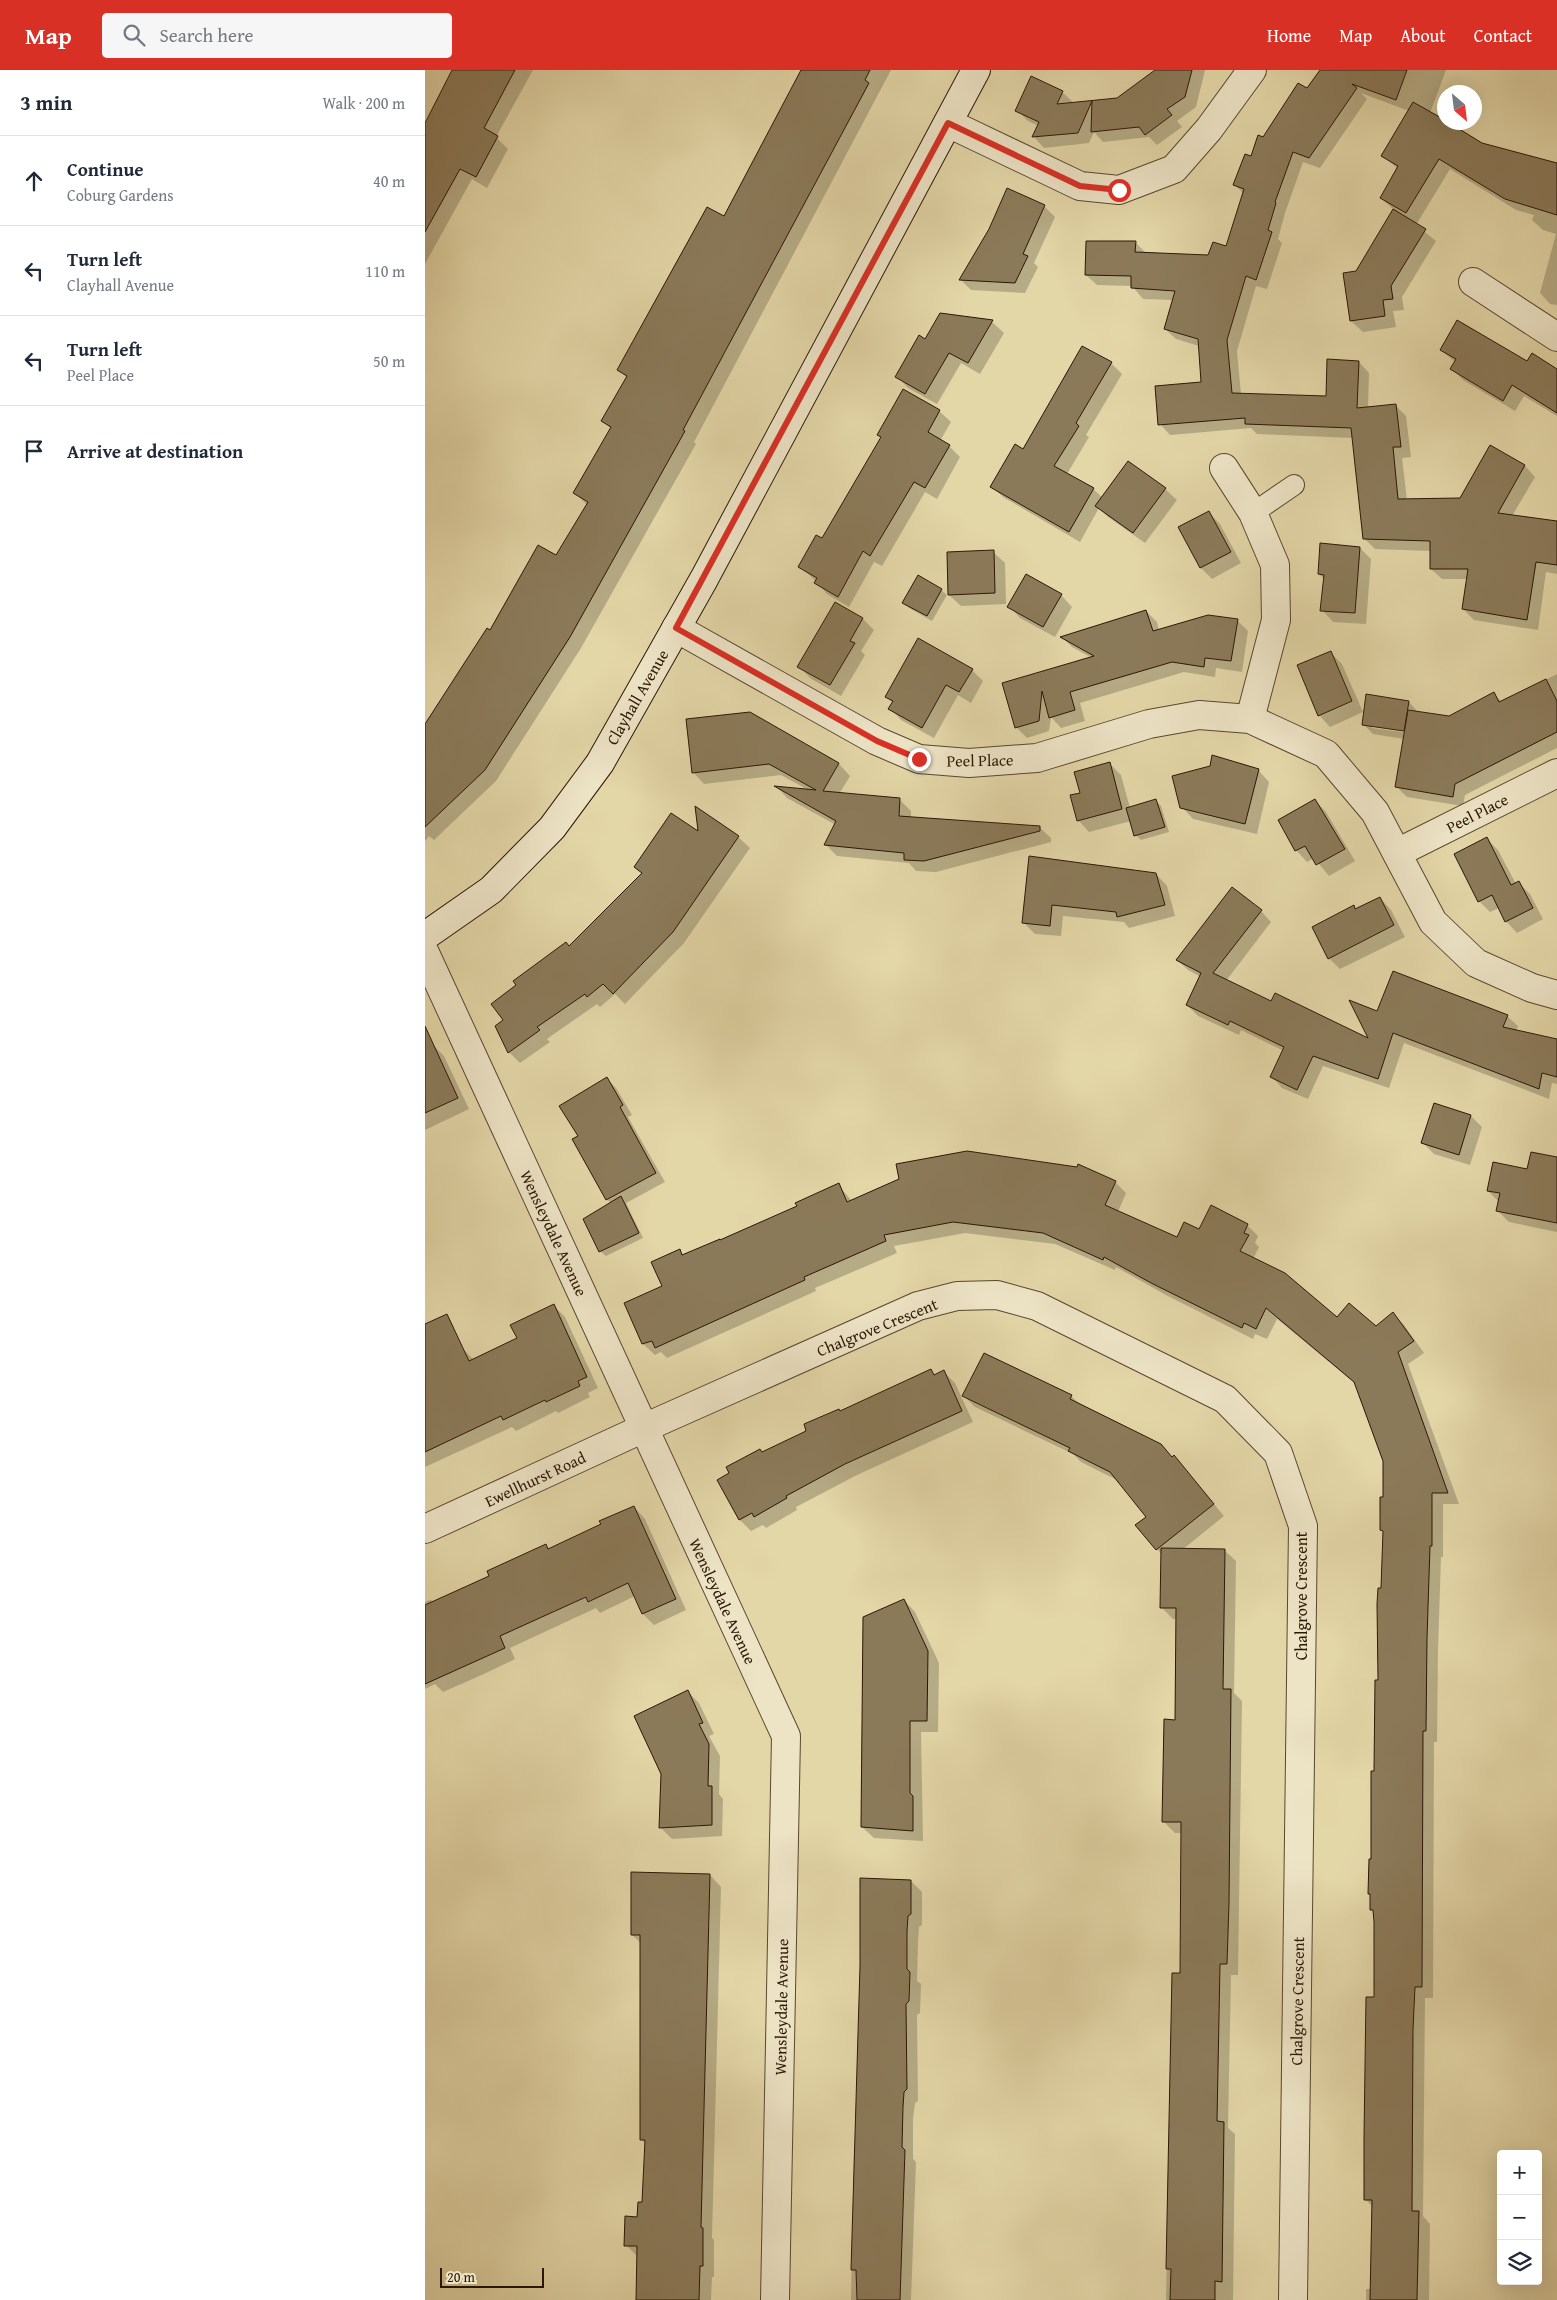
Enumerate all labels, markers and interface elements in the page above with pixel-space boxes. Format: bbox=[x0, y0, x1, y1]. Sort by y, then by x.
search box bbox=[102, 13, 452, 58]
text: Map bbox=[25, 18, 72, 53]
icon: search bbox=[120, 21, 148, 49]
text: Search here bbox=[160, 21, 253, 49]
text: Home bbox=[1267, 22, 1311, 49]
text: Map bbox=[1339, 22, 1372, 49]
text: About bbox=[1400, 22, 1446, 49]
text: Contact bbox=[1474, 22, 1532, 49]
north arrow bbox=[1437, 85, 1482, 130]
text: 3 min bbox=[20, 87, 72, 118]
text: Walk · 200 m bbox=[322, 91, 405, 115]
text: Continue bbox=[67, 155, 144, 183]
icon: ahead bbox=[20, 167, 48, 195]
text: 40 m bbox=[373, 169, 405, 193]
route start bbox=[1108, 179, 1131, 202]
text: Coburg Gardens bbox=[67, 183, 174, 207]
text: Turn left bbox=[67, 245, 142, 273]
icon: left bbox=[20, 257, 48, 285]
text: 110 m bbox=[365, 259, 405, 283]
text: Clayhall Avenue bbox=[67, 273, 174, 297]
text: Turn left bbox=[67, 335, 142, 363]
icon: left bbox=[20, 347, 48, 375]
text: 50 m bbox=[373, 349, 405, 373]
text: Peel Place bbox=[67, 363, 134, 387]
icon: arrive bbox=[20, 437, 48, 465]
text: Arrive at destination bbox=[67, 437, 243, 465]
street label: Clayhall Avenue bbox=[600, 645, 674, 749]
street label: Peel Place bbox=[946, 747, 1014, 773]
route end bbox=[908, 748, 931, 771]
street label: Peel Place bbox=[1442, 787, 1512, 839]
street label: Wensleydale Avenue bbox=[514, 1166, 594, 1300]
street label: Chalgrove Crescent bbox=[813, 1292, 941, 1362]
street label: Ewellhurst Road bbox=[481, 1445, 590, 1513]
street label: Chalgrove Crescent bbox=[1289, 1531, 1313, 1660]
street label: Wensleydale Avenue bbox=[683, 1534, 763, 1668]
street label: Chalgrove Crescent bbox=[1284, 1936, 1310, 2066]
street label: Wensleydale Avenue bbox=[768, 1939, 794, 2075]
map controls bbox=[1497, 2150, 1542, 2285]
button: + bbox=[1497, 2150, 1542, 2195]
button: − bbox=[1497, 2195, 1542, 2240]
button: layers bbox=[1497, 2240, 1542, 2285]
scale bar bbox=[440, 2265, 544, 2288]
text: 20 m bbox=[447, 2267, 475, 2287]

